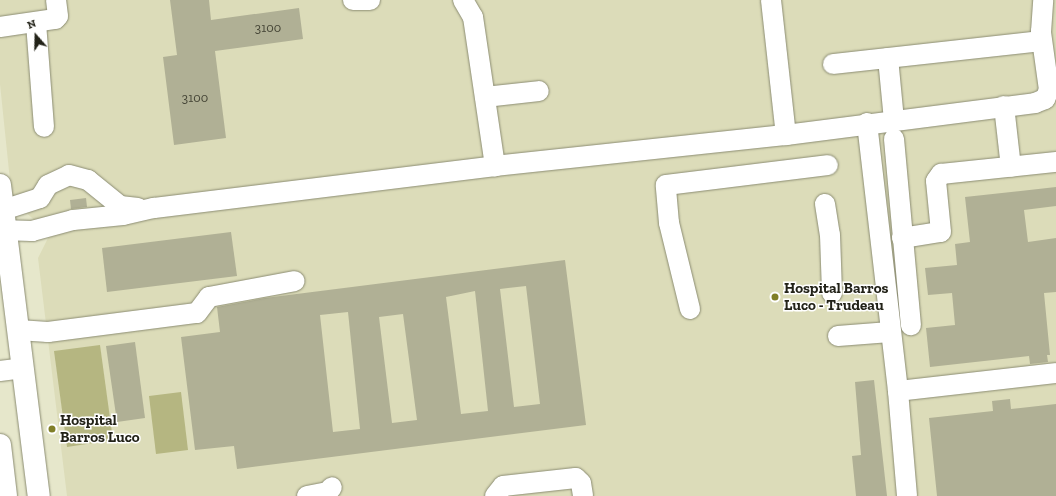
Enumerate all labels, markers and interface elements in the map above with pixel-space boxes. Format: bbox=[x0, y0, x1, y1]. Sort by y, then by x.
north arrow bbox=[16, 16, 56, 56]
text: N bbox=[26, 17, 38, 32]
house number: 3100 bbox=[255, 20, 281, 36]
house number: 3100 bbox=[182, 90, 208, 106]
place label: Hospital Barros Luco - Trudeau bbox=[784, 279, 888, 314]
marker: Hospital Barros Luco - Trudeau bbox=[769, 291, 781, 303]
place label: Hospital Barros Luco bbox=[60, 411, 140, 446]
marker: Hospital Barros Luco bbox=[47, 424, 57, 434]

